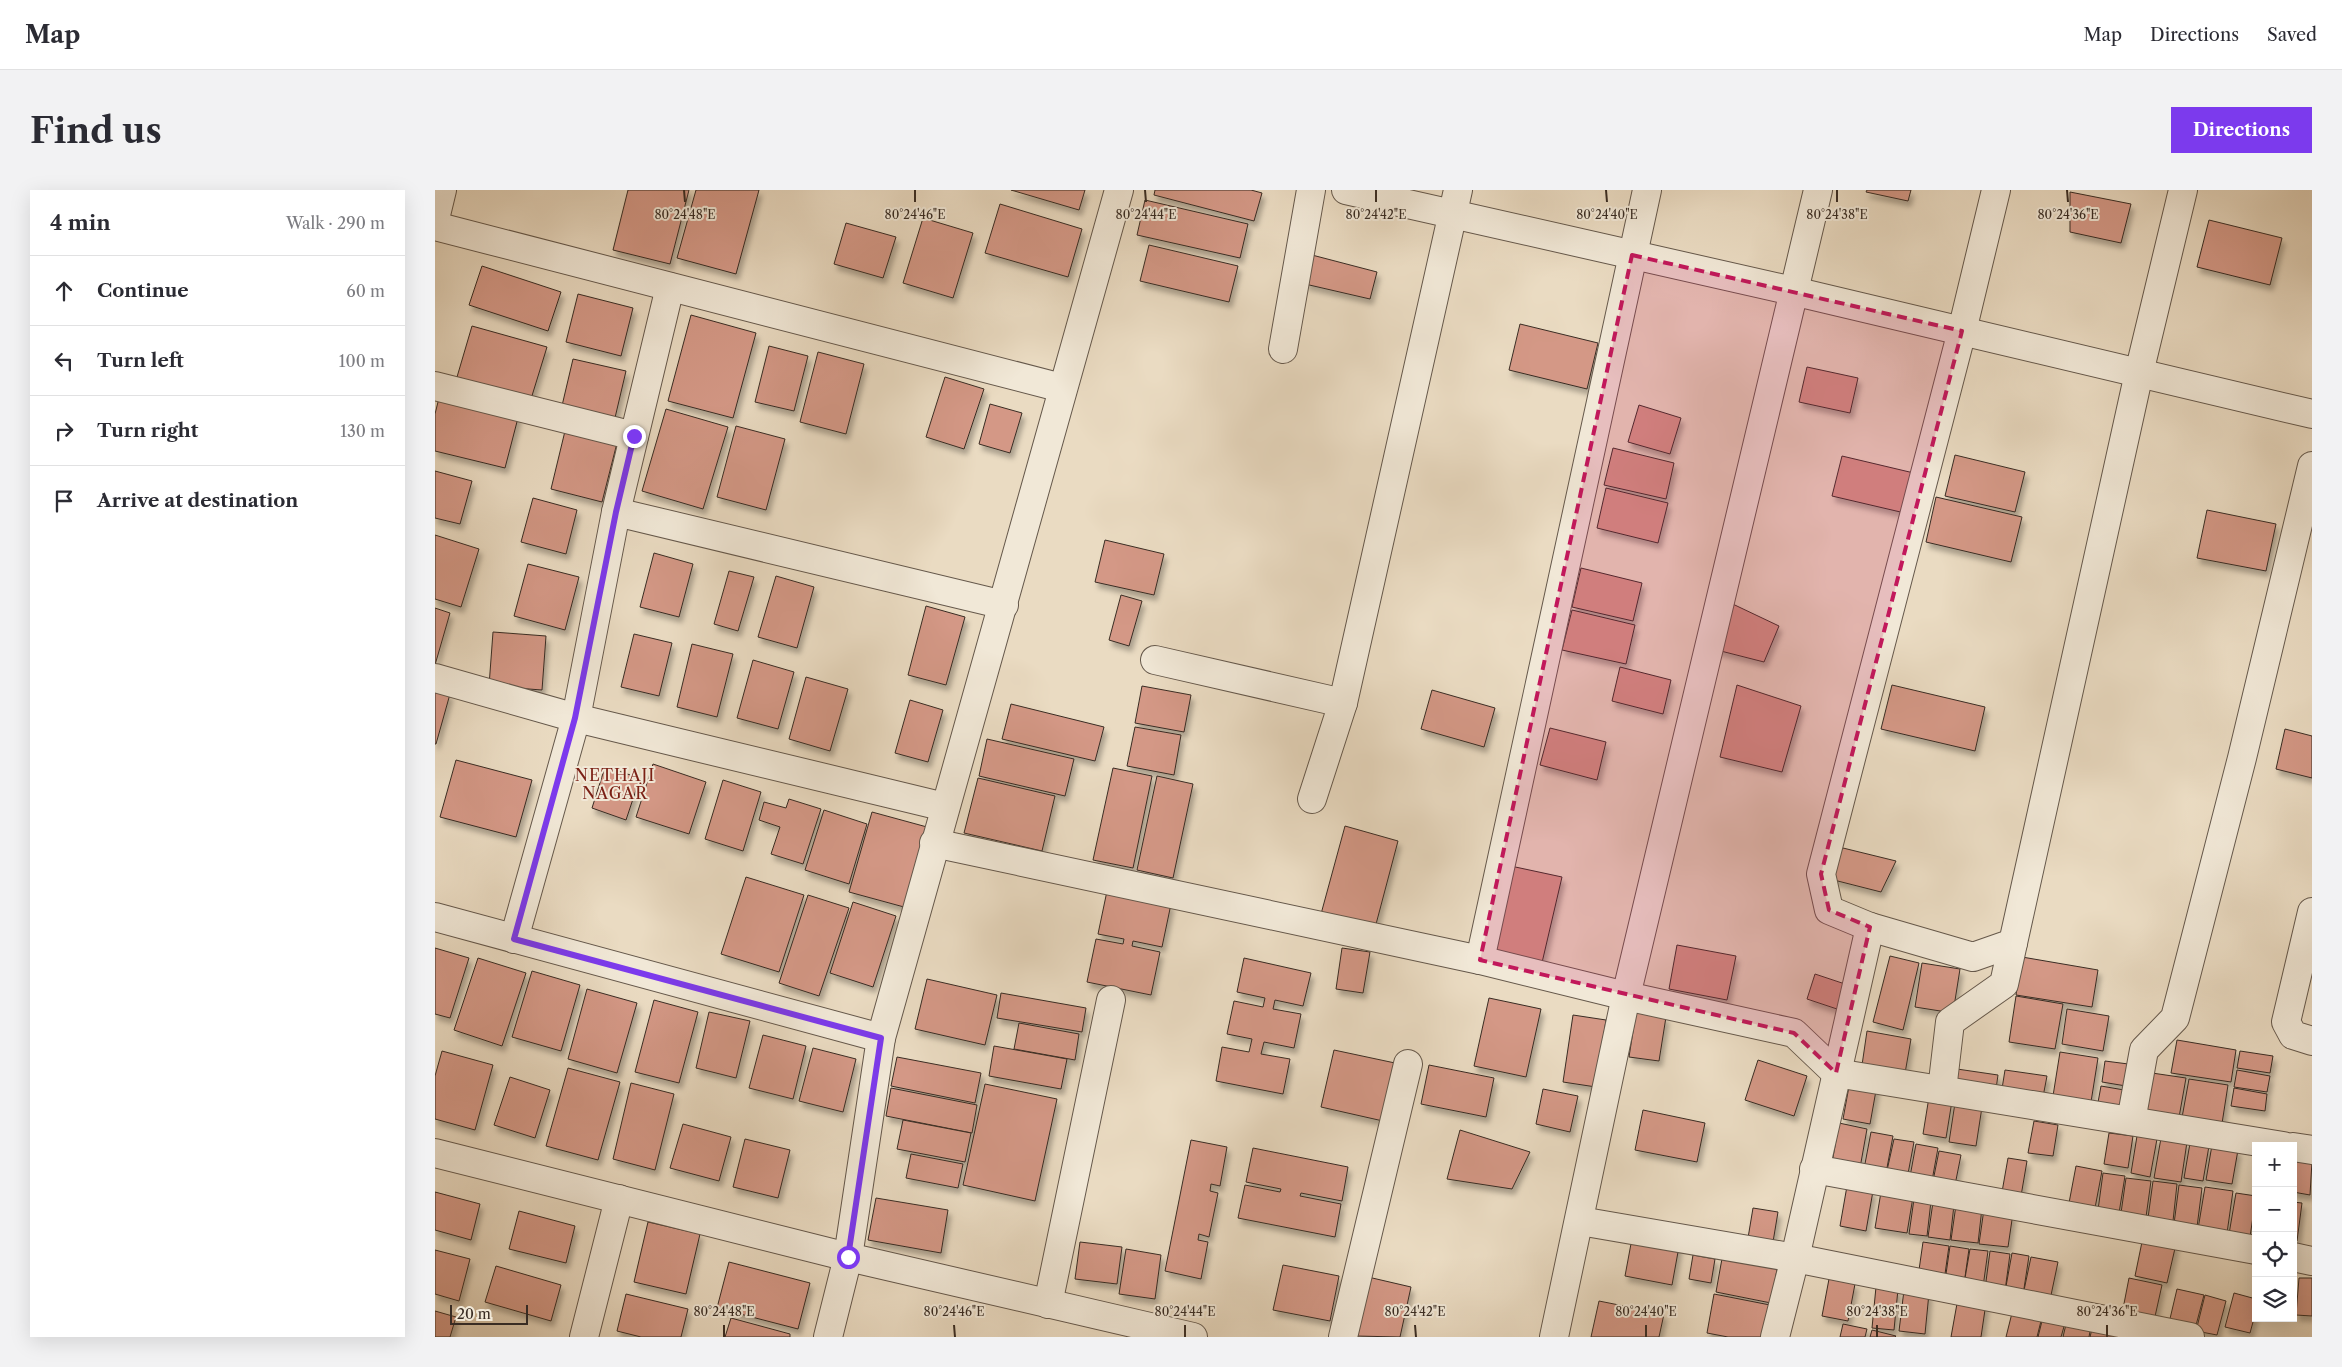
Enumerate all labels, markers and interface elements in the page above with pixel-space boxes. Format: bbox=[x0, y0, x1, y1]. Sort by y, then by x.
text: Map bbox=[25, 20, 80, 49]
text: Map bbox=[2083, 24, 2122, 46]
text: Directions bbox=[2150, 24, 2239, 46]
text: Saved bbox=[2267, 24, 2317, 46]
button: Directions bbox=[2171, 107, 2312, 153]
text: Find us bbox=[30, 109, 162, 152]
text: 80°24'48"E bbox=[654, 207, 716, 222]
text: 80°24'46"E bbox=[885, 207, 945, 222]
text: 80°24'44"E bbox=[1116, 207, 1176, 222]
text: 80°24'42"E bbox=[1346, 207, 1406, 222]
text: 80°24'40"E bbox=[1576, 207, 1638, 222]
text: 80°24'38"E bbox=[1806, 207, 1868, 222]
text: 80°24'36"E bbox=[2037, 207, 2099, 222]
text: 4 min bbox=[50, 210, 111, 235]
text: Walk · 290 m bbox=[286, 213, 385, 233]
icon: ahead bbox=[50, 277, 78, 305]
text: Continue bbox=[97, 279, 189, 302]
text: 60 m bbox=[346, 281, 385, 301]
icon: left bbox=[50, 347, 78, 375]
text: Turn left bbox=[97, 349, 184, 372]
text: 100 m bbox=[339, 351, 385, 371]
icon: right bbox=[50, 417, 78, 445]
text: Turn right bbox=[97, 419, 198, 442]
text: 130 m bbox=[340, 421, 385, 441]
route end bbox=[623, 425, 646, 448]
icon: arrive bbox=[50, 487, 78, 515]
text: Arrive at destination bbox=[97, 489, 298, 512]
district label: NETHAJI NAGAR bbox=[575, 765, 655, 803]
map controls bbox=[2252, 1142, 2297, 1322]
button: + bbox=[2252, 1142, 2297, 1187]
button: − bbox=[2252, 1187, 2297, 1232]
button: locate bbox=[2252, 1232, 2297, 1277]
route start bbox=[837, 1246, 860, 1269]
button: layers bbox=[2252, 1277, 2297, 1322]
scale bar bbox=[450, 1302, 527, 1325]
text: 80°24'48"E bbox=[693, 1304, 755, 1319]
text: 80°24'46"E bbox=[924, 1304, 984, 1319]
text: 80°24'44"E bbox=[1155, 1304, 1215, 1319]
text: 80°24'42"E bbox=[1385, 1304, 1445, 1319]
text: 80°24'40"E bbox=[1615, 1304, 1677, 1319]
text: 80°24'38"E bbox=[1846, 1304, 1908, 1319]
text: 80°24'36"E bbox=[2076, 1304, 2138, 1319]
text: 20 m bbox=[457, 1305, 491, 1323]

